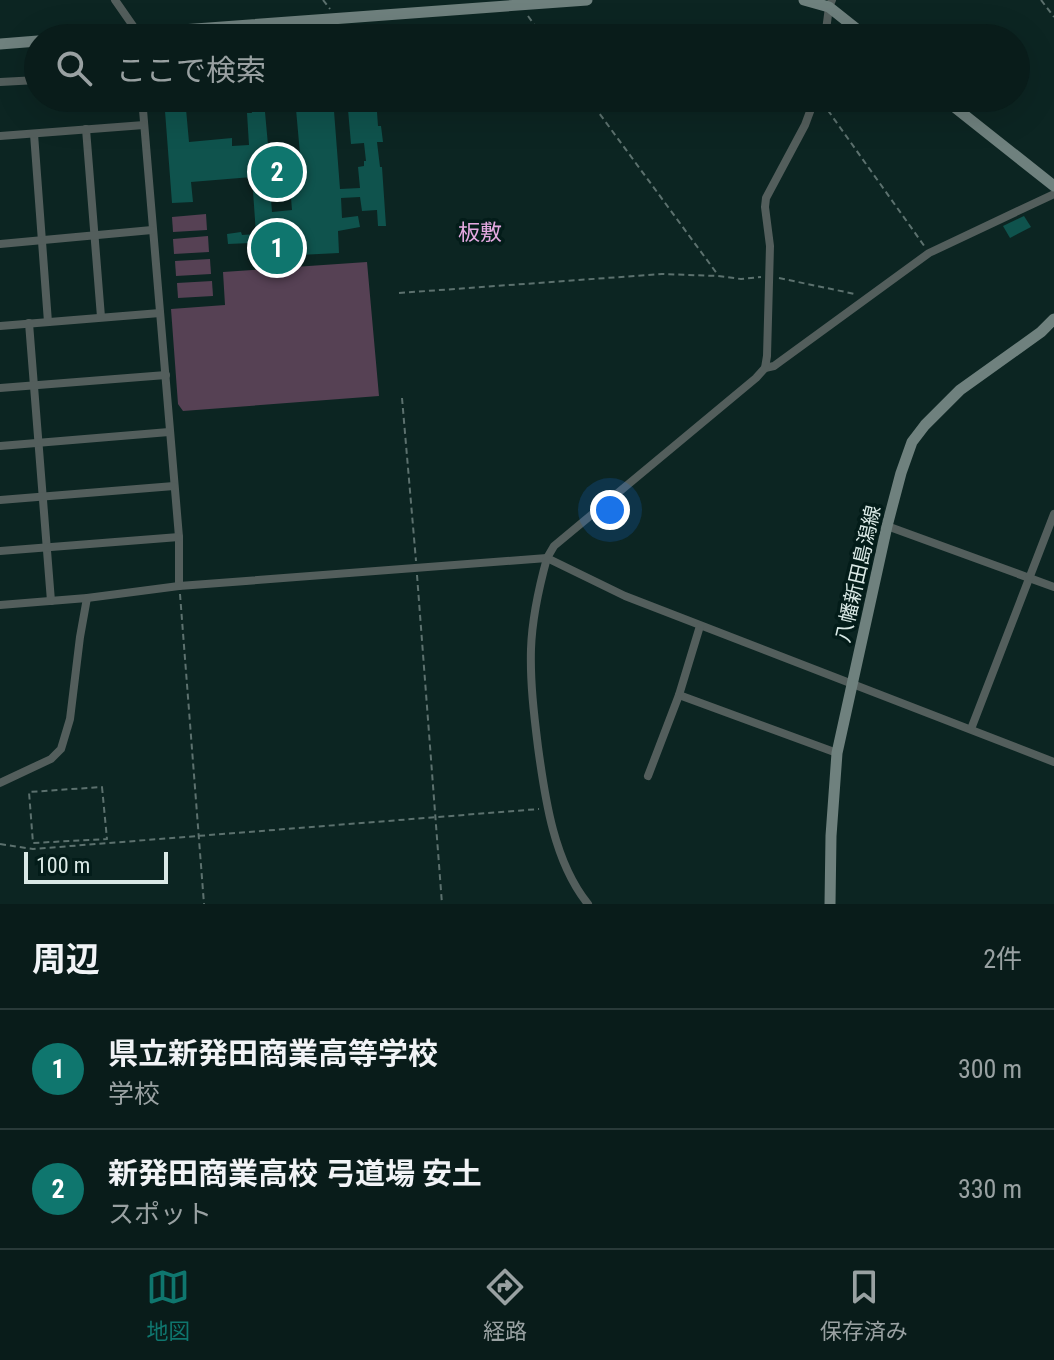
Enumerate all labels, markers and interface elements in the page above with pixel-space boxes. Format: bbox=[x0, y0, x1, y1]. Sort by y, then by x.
search box bbox=[24, 24, 1030, 112]
icon: search bbox=[52, 46, 96, 90]
text: ここで検索 bbox=[116, 53, 266, 88]
pin: 2 bbox=[251, 142, 303, 202]
pin: 1 bbox=[251, 218, 303, 278]
district label: 板敷 bbox=[458, 220, 502, 245]
your location bbox=[590, 490, 630, 530]
street label: 八幡新田島潟線 bbox=[831, 503, 885, 645]
scale bar bbox=[24, 848, 168, 884]
text: 100 m bbox=[36, 853, 90, 878]
text: 周辺 bbox=[32, 939, 100, 979]
text: 2件 bbox=[983, 944, 1022, 974]
text: 県立新発田商業高等学校 bbox=[108, 1036, 438, 1071]
text: 1 bbox=[51, 1054, 65, 1084]
text: 300 m bbox=[958, 1054, 1022, 1084]
text: 学校 bbox=[108, 1079, 160, 1109]
text: 新発田商業高校 弓道場 安土 bbox=[108, 1156, 482, 1191]
text: 2 bbox=[51, 1174, 65, 1204]
text: 330 m bbox=[958, 1174, 1022, 1204]
text: スポット bbox=[108, 1199, 212, 1229]
tab: 地図 bbox=[146, 1265, 190, 1345]
tab: 経路 bbox=[483, 1265, 527, 1345]
tab: 保存済み bbox=[820, 1265, 908, 1345]

